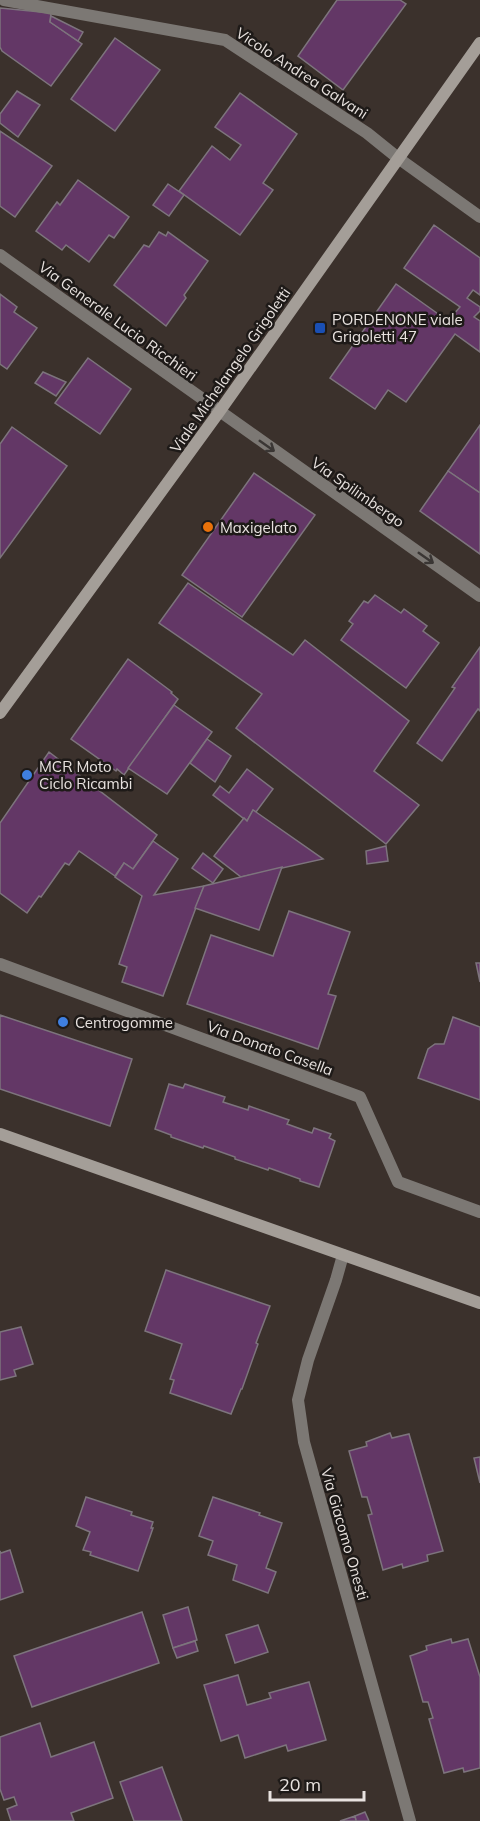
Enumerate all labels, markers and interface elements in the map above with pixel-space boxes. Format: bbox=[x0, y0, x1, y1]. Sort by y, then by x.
street label: Vicolo Andrea Galvani bbox=[232, 23, 372, 123]
street label: Via Generale Lucio Ricchieri bbox=[35, 257, 201, 385]
street label: Viale Michelangelo Grigoletti bbox=[166, 284, 294, 456]
place label: PORDENONE viale Grigoletti 47 bbox=[332, 310, 463, 346]
marker: PORDENONE viale Grigoletti 47 bbox=[313, 321, 327, 335]
one-way arrow bbox=[259, 440, 275, 452]
street label: Via Spilimbergo bbox=[308, 453, 408, 531]
place label: Maxigelato bbox=[220, 518, 297, 537]
marker: Maxigelato bbox=[201, 520, 215, 534]
one-way arrow bbox=[418, 552, 434, 564]
place label: MCR Moto Ciclo Ricambi bbox=[39, 757, 132, 793]
marker: MCR Moto Ciclo Ricambi bbox=[20, 768, 34, 782]
place label: Centrogomme bbox=[75, 1013, 173, 1032]
marker: Centrogomme bbox=[56, 1015, 70, 1029]
street label: Via Donato Casella bbox=[204, 1016, 336, 1080]
street label: Via Giacomo Onesti bbox=[317, 1466, 373, 1602]
scale bar bbox=[270, 1764, 364, 1802]
text: 20 m bbox=[279, 1773, 321, 1796]

